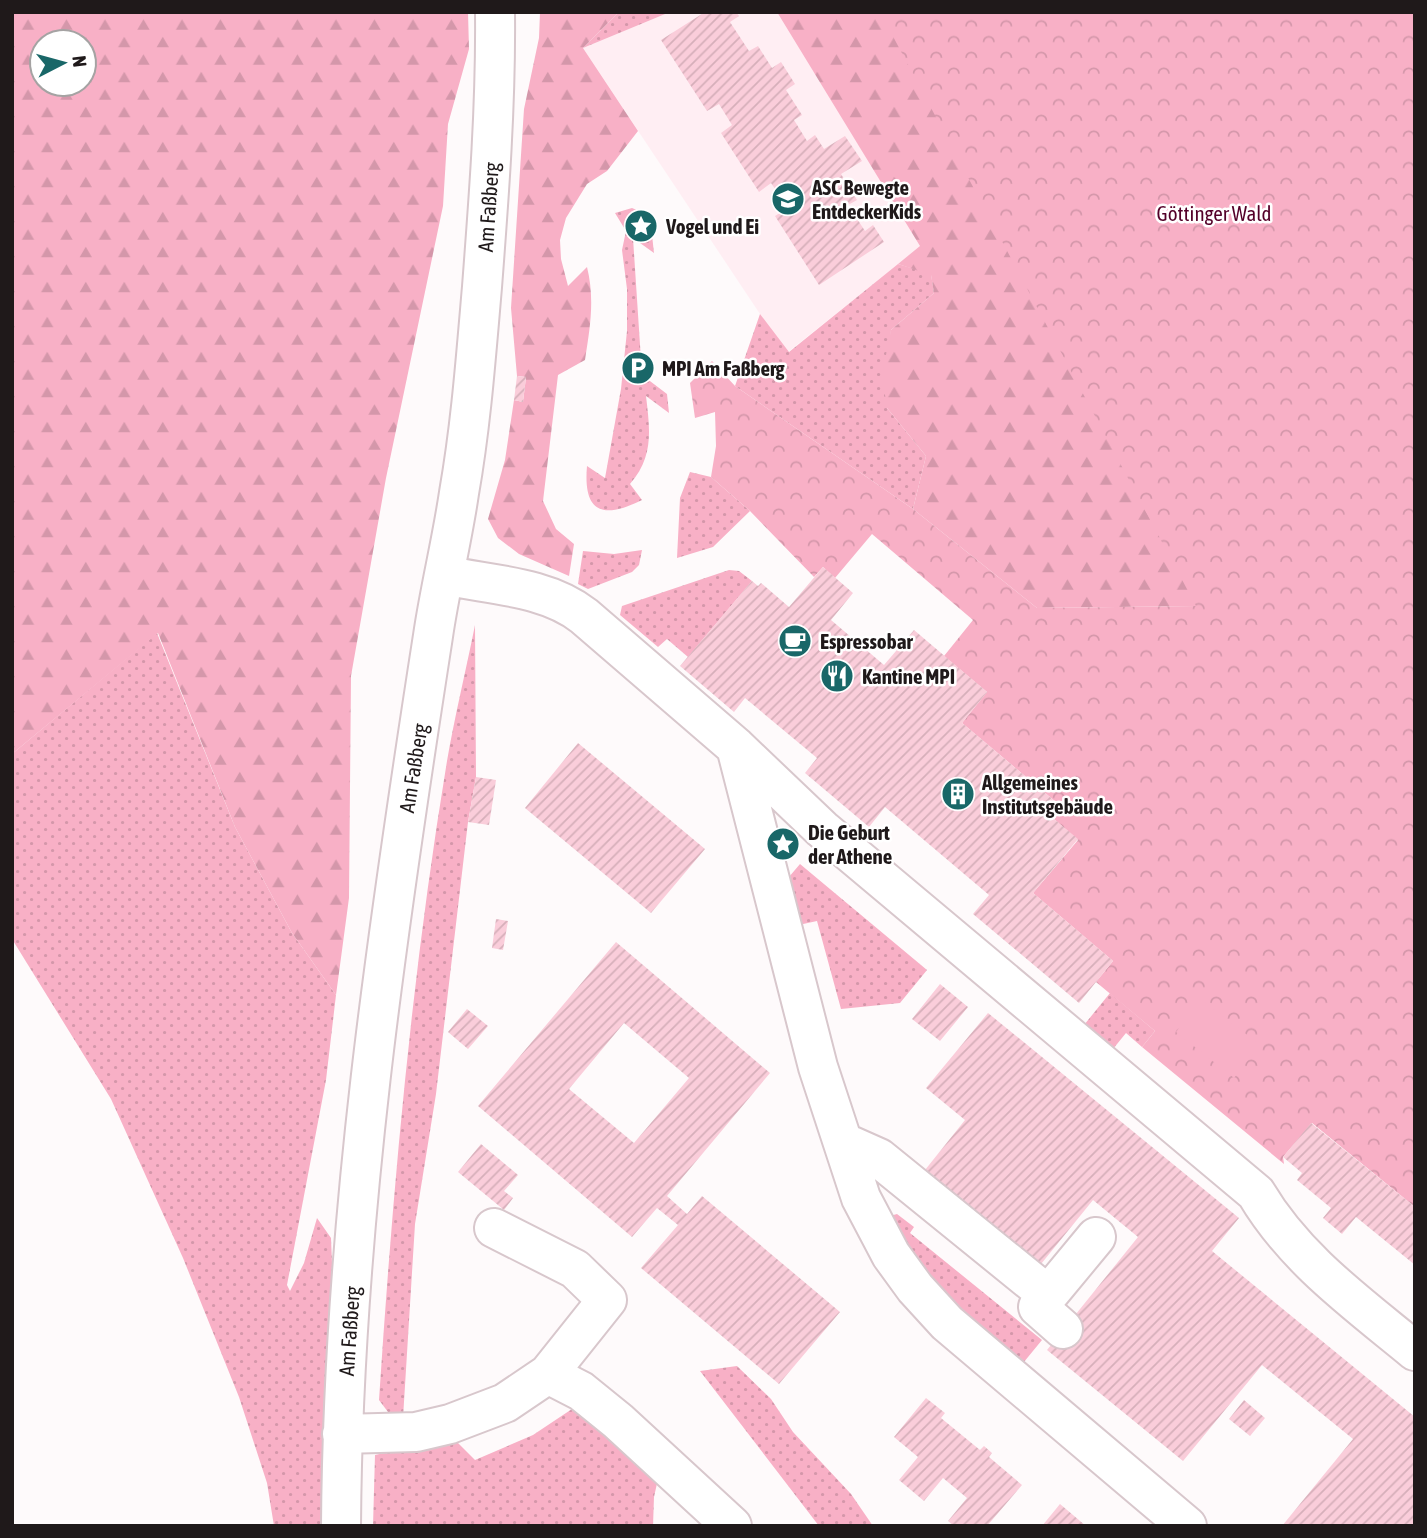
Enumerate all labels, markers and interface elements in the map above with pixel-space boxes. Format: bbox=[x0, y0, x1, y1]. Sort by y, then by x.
north arrow bbox=[28, 28, 98, 98]
text: N bbox=[68, 54, 91, 68]
street label: Am Faßberg bbox=[473, 161, 503, 253]
place label: ASC Bewegte EntdeckerKids bbox=[811, 175, 922, 223]
school or university icon: ASC Bewegte EntdeckerKids bbox=[769, 180, 807, 218]
park label: Göttinger Wald bbox=[1157, 201, 1272, 225]
place icon: Vogel und Ei bbox=[622, 207, 660, 245]
place label: Vogel und Ei bbox=[665, 214, 759, 238]
parking icon: MPI Am Faßberg bbox=[619, 349, 657, 387]
place label: MPI Am Faßberg bbox=[662, 356, 786, 380]
cafe icon: Espressobar bbox=[776, 622, 814, 660]
place label: Espressobar bbox=[820, 629, 913, 653]
restaurant icon: Kantine MPI bbox=[818, 657, 856, 695]
place label: Kantine MPI bbox=[862, 664, 955, 688]
street label: Am Faßberg bbox=[394, 722, 432, 814]
place label: Allgemeines Institutsgebäude bbox=[981, 770, 1113, 818]
building icon: Allgemeines Institutsgebäude bbox=[939, 775, 977, 813]
place label: Die Geburt der Athene bbox=[808, 820, 892, 868]
place icon: Die Geburt der Athene bbox=[764, 825, 802, 863]
street label: Am Faßberg bbox=[334, 1285, 364, 1377]

